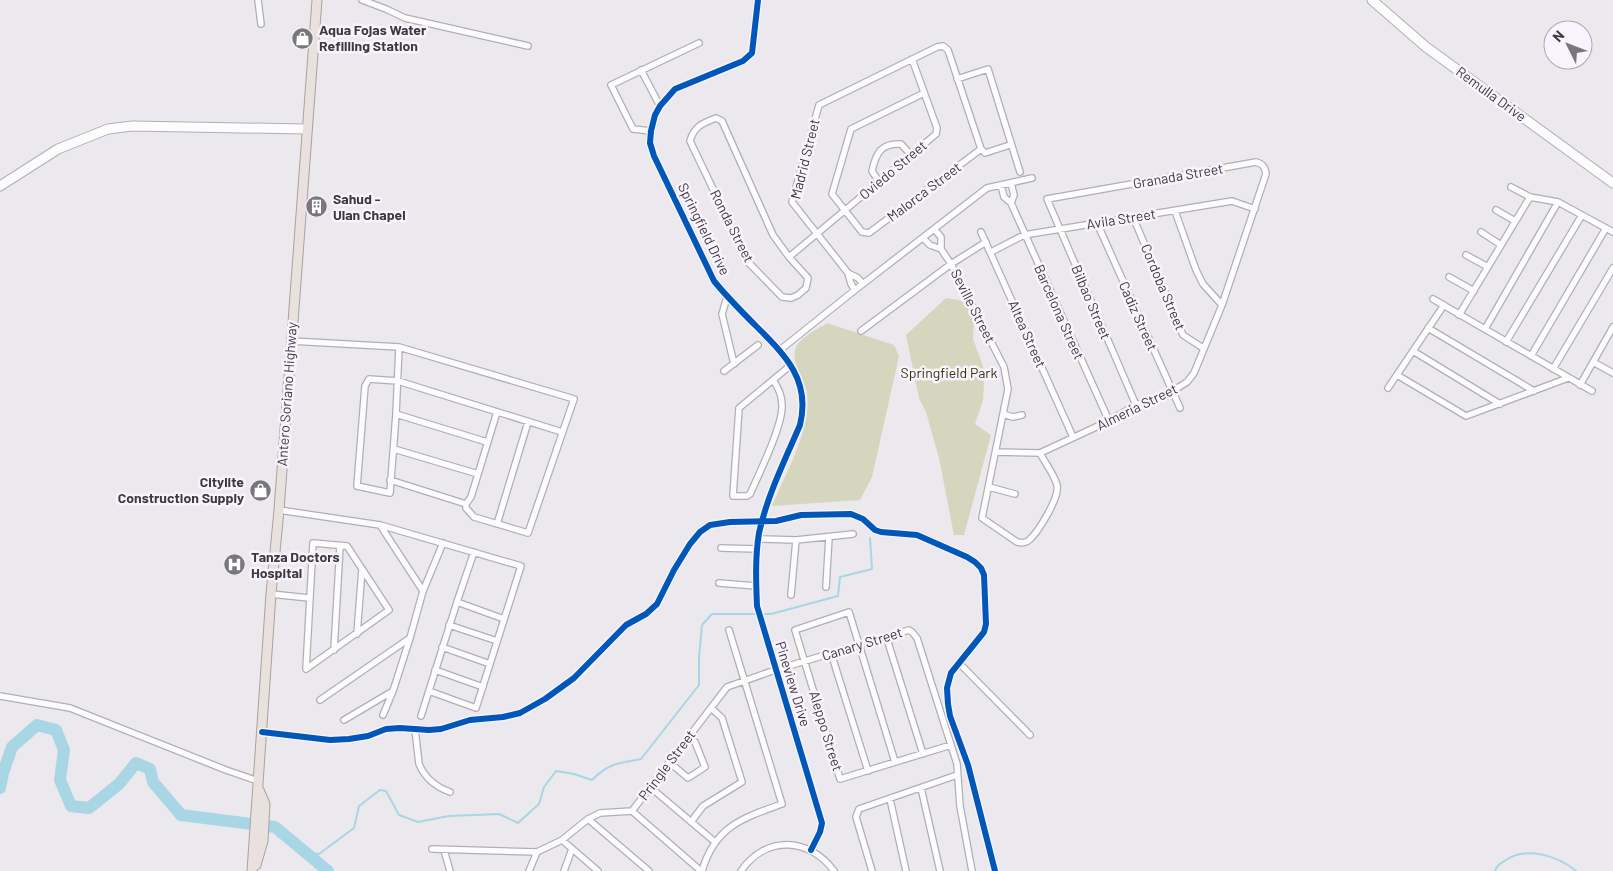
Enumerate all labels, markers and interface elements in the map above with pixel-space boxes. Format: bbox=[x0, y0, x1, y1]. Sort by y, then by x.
north arrow bbox=[1543, 20, 1593, 70]
place label: Aqua Fojas Water Refilling Station bbox=[319, 21, 427, 54]
shop icon: Aqua Fojas Water Refilling Station bbox=[291, 26, 315, 50]
text: N bbox=[1549, 27, 1567, 45]
street label: Remulla Drive bbox=[1453, 62, 1530, 125]
street label: Madrid Street bbox=[786, 117, 823, 201]
street label: Oviedo Street bbox=[856, 137, 930, 203]
street label: Malorca Street bbox=[883, 158, 964, 225]
street label: Granada Street bbox=[1131, 159, 1224, 192]
street label: Springfield Drive bbox=[675, 180, 734, 278]
street label: Ronda Street bbox=[707, 187, 758, 265]
place label: Sahud - Ulan Chapel bbox=[333, 190, 406, 223]
building icon: Sahud - Ulan Chapel bbox=[305, 195, 329, 219]
street label: Avila Street bbox=[1085, 205, 1157, 232]
street label: Cordoba Street bbox=[1138, 241, 1189, 333]
street label: Barcelona Street bbox=[1031, 262, 1088, 362]
street label: Bilbao Street bbox=[1068, 262, 1115, 342]
street label: Seville Street bbox=[948, 266, 999, 346]
street label: Cadiz Street bbox=[1116, 279, 1161, 353]
street label: Altea Street bbox=[1005, 297, 1050, 370]
street label: Antero Soriano Highway bbox=[273, 321, 300, 467]
park label: Springfield Park bbox=[901, 364, 997, 381]
street label: Almeria Street bbox=[1094, 380, 1180, 433]
place label: Citylite Construction Supply bbox=[118, 473, 244, 506]
shop icon: Citylite Construction Supply bbox=[248, 478, 272, 502]
place label: Tanza Doctors Hospital bbox=[251, 548, 340, 581]
hospital icon: Tanza Doctors Hospital bbox=[223, 553, 247, 577]
street label: Canary Street bbox=[820, 623, 904, 664]
street label: Pineview Drive bbox=[772, 639, 814, 728]
street label: Aleppo Street bbox=[806, 689, 847, 773]
street label: Pringle Street bbox=[635, 726, 699, 803]

